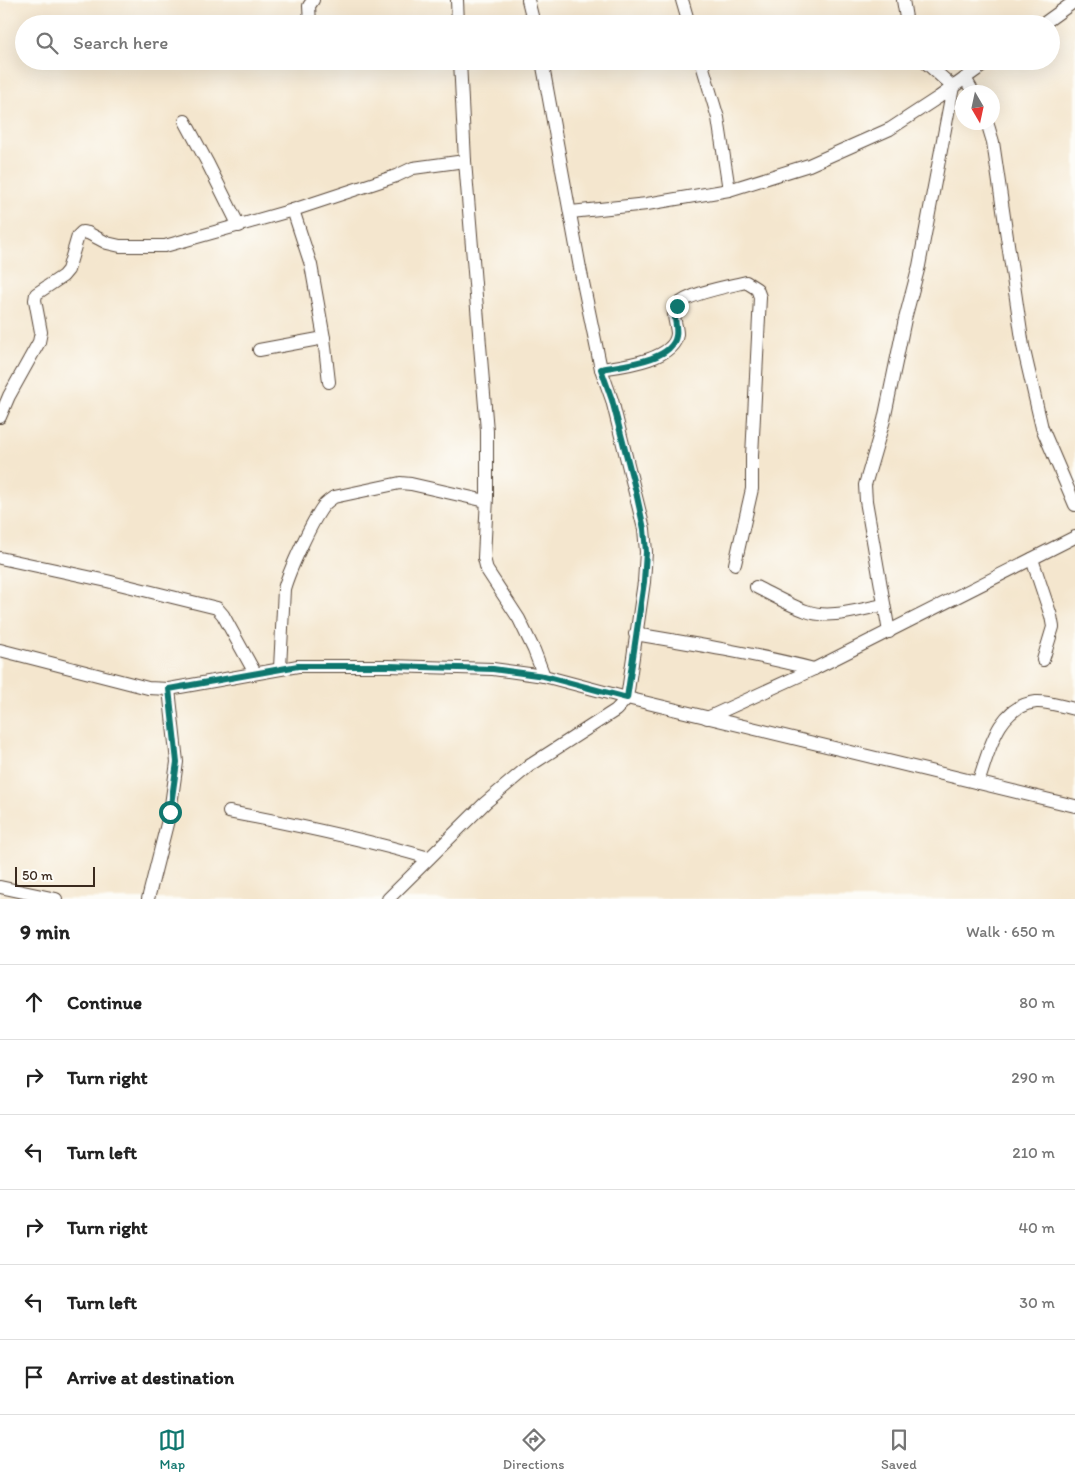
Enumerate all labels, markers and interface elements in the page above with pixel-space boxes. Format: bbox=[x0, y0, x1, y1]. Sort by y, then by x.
search box bbox=[15, 15, 1060, 70]
icon: search bbox=[33, 29, 61, 57]
text: Search here bbox=[73, 31, 168, 54]
north arrow bbox=[955, 85, 1000, 130]
route end bbox=[666, 295, 689, 318]
route start bbox=[159, 801, 182, 824]
scale bar bbox=[15, 864, 95, 887]
text: 50 m bbox=[22, 867, 53, 884]
text: 9 min bbox=[20, 919, 70, 944]
text: Walk · 650 m bbox=[966, 922, 1055, 941]
icon: ahead bbox=[20, 988, 48, 1016]
text: Continue bbox=[67, 991, 142, 1014]
text: 80 m bbox=[1019, 993, 1055, 1012]
icon: right bbox=[20, 1063, 48, 1091]
text: Turn right bbox=[67, 1066, 148, 1089]
text: 290 m bbox=[1011, 1068, 1055, 1087]
icon: left bbox=[20, 1138, 48, 1166]
text: Turn left bbox=[67, 1141, 137, 1164]
text: 210 m bbox=[1012, 1143, 1055, 1162]
icon: right bbox=[20, 1213, 48, 1241]
text: Turn right bbox=[67, 1216, 148, 1239]
text: 40 m bbox=[1018, 1218, 1055, 1237]
icon: left bbox=[20, 1288, 48, 1316]
text: Turn left bbox=[67, 1291, 137, 1314]
text: 30 m bbox=[1019, 1293, 1055, 1312]
icon: arrive bbox=[20, 1363, 48, 1391]
text: Arrive at destination bbox=[67, 1366, 234, 1389]
tab: Map bbox=[158, 1426, 186, 1473]
tab: Directions bbox=[503, 1426, 564, 1473]
tab: Saved bbox=[881, 1426, 917, 1473]

